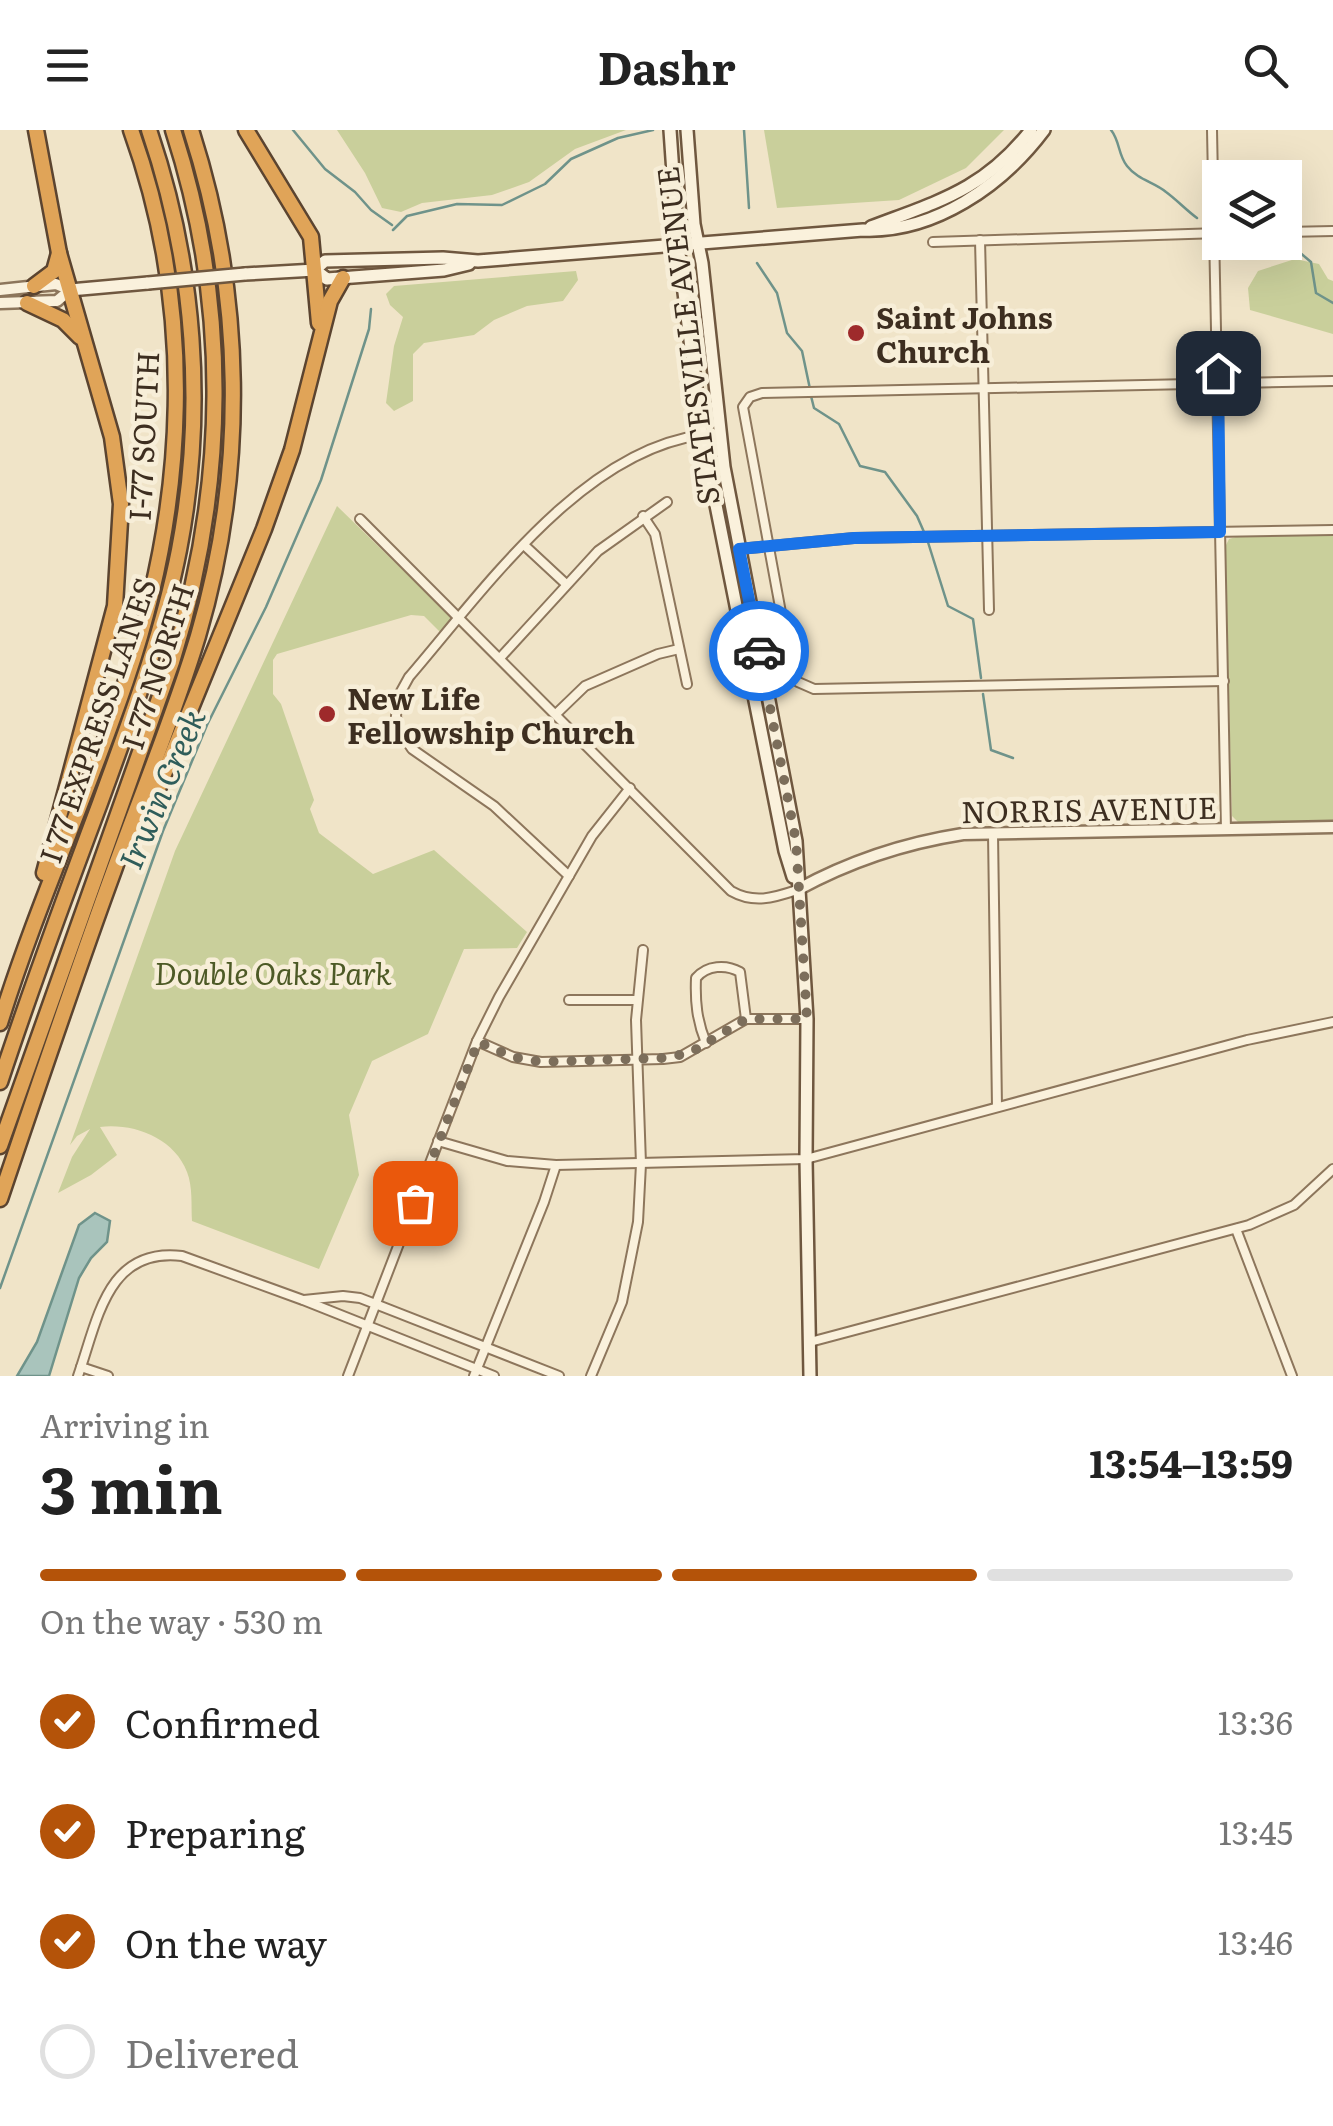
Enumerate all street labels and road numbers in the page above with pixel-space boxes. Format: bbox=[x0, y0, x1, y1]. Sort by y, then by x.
street label: STATESVILLE AVENUE bbox=[643, 164, 729, 508]
street label: I-77 SOUTH bbox=[116, 350, 168, 522]
street label: I 77 EXPRESS LANES bbox=[27, 571, 165, 869]
street label: I-77 NORTH bbox=[109, 578, 203, 754]
street label: NORRIS AVENUE bbox=[961, 784, 1217, 832]

